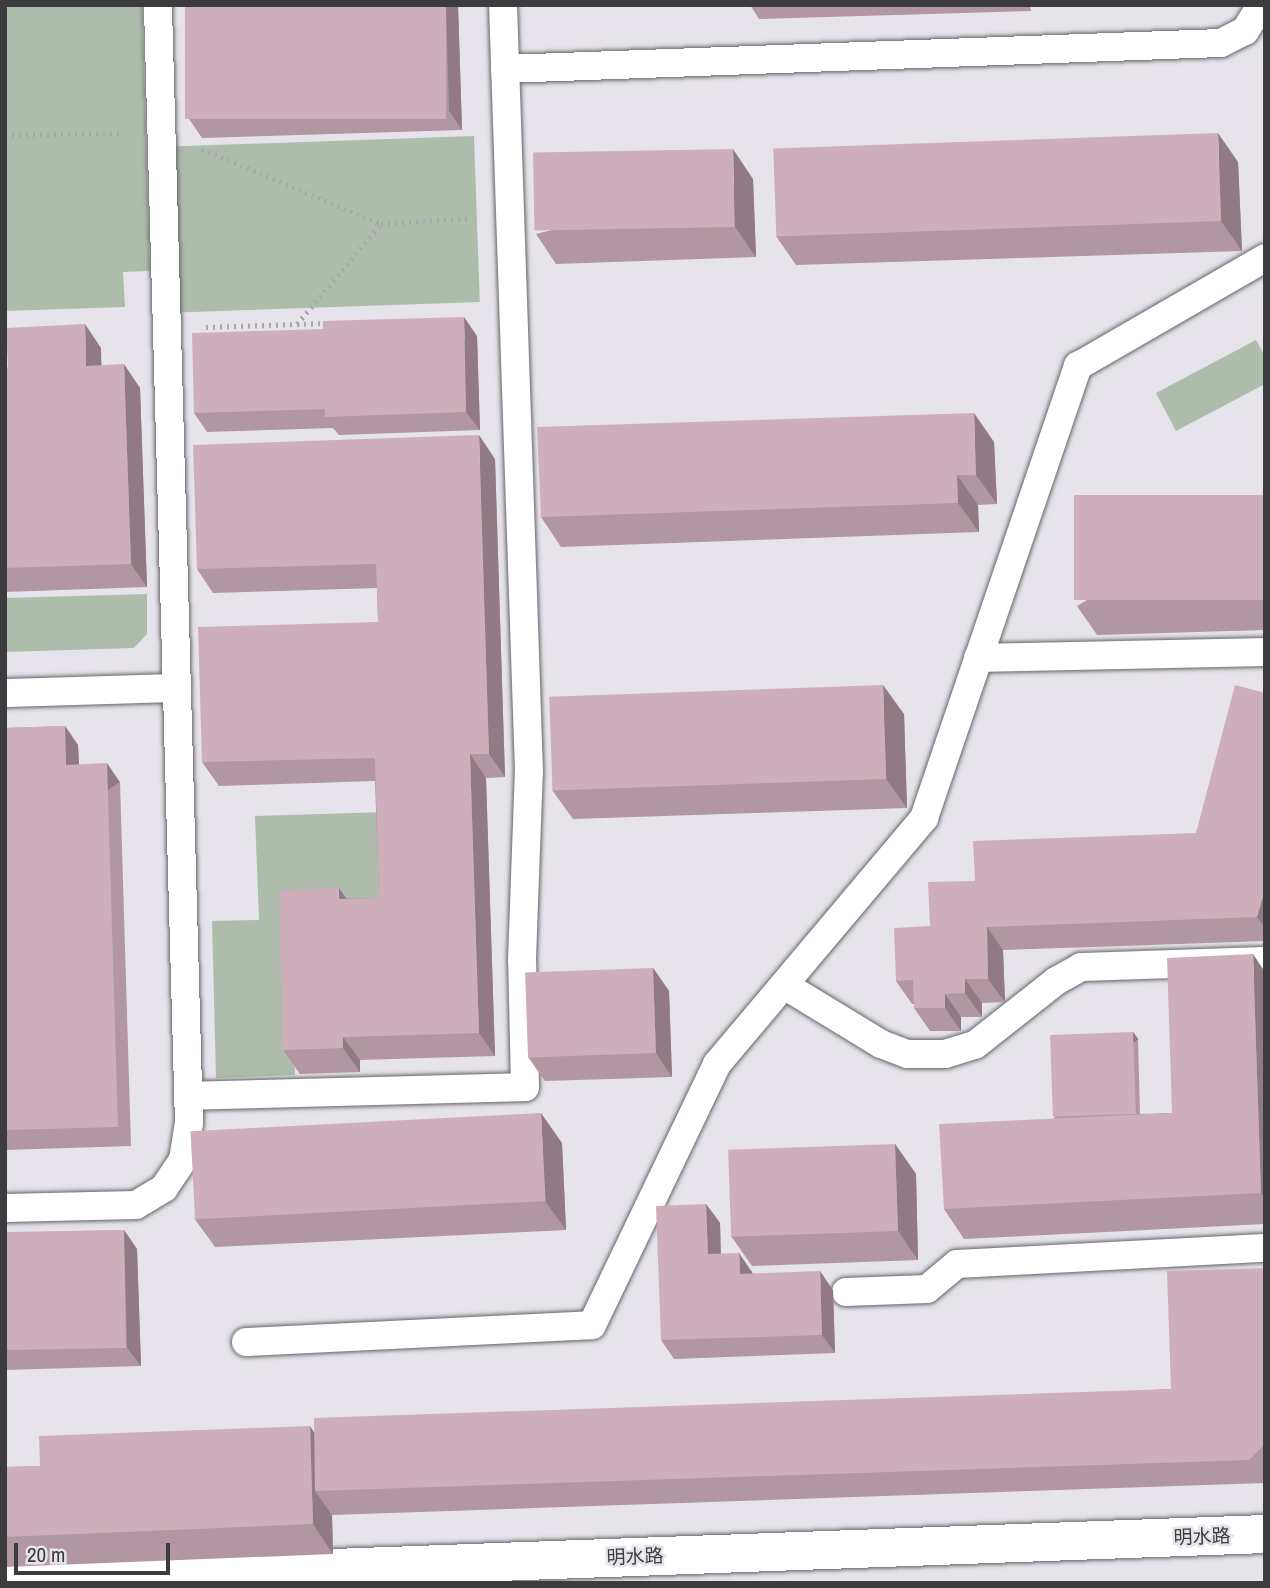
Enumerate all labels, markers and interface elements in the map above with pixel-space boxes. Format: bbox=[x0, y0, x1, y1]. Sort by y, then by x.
street label: 明水路 bbox=[1173, 1525, 1231, 1549]
scale bar bbox=[18, 1528, 173, 1572]
text: 20 m bbox=[27, 1540, 65, 1569]
street label: 明水路 bbox=[606, 1545, 664, 1569]

